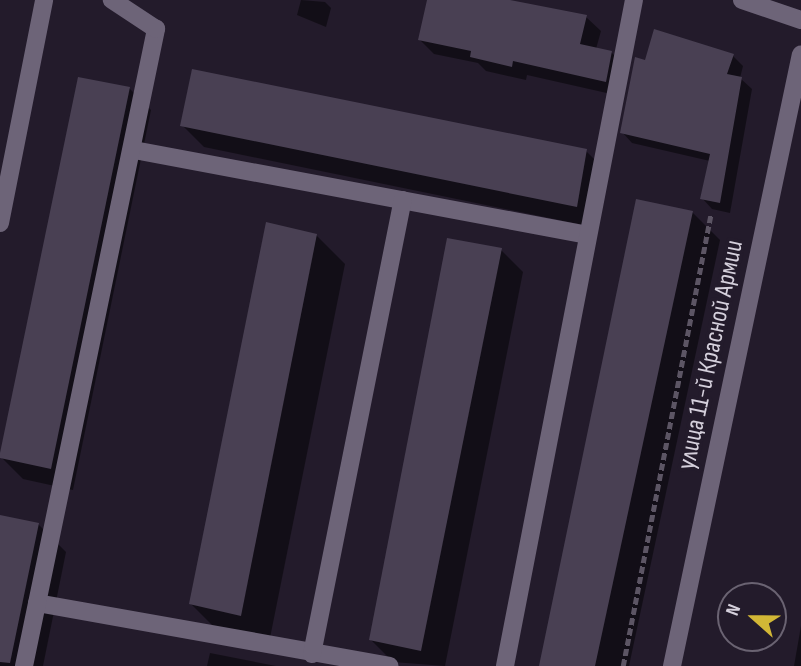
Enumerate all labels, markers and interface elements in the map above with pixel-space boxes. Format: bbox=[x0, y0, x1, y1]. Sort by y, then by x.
street label: улица 11-й Красной Армии bbox=[671, 237, 751, 473]
north arrow bbox=[717, 582, 787, 652]
text: N bbox=[721, 601, 746, 619]

